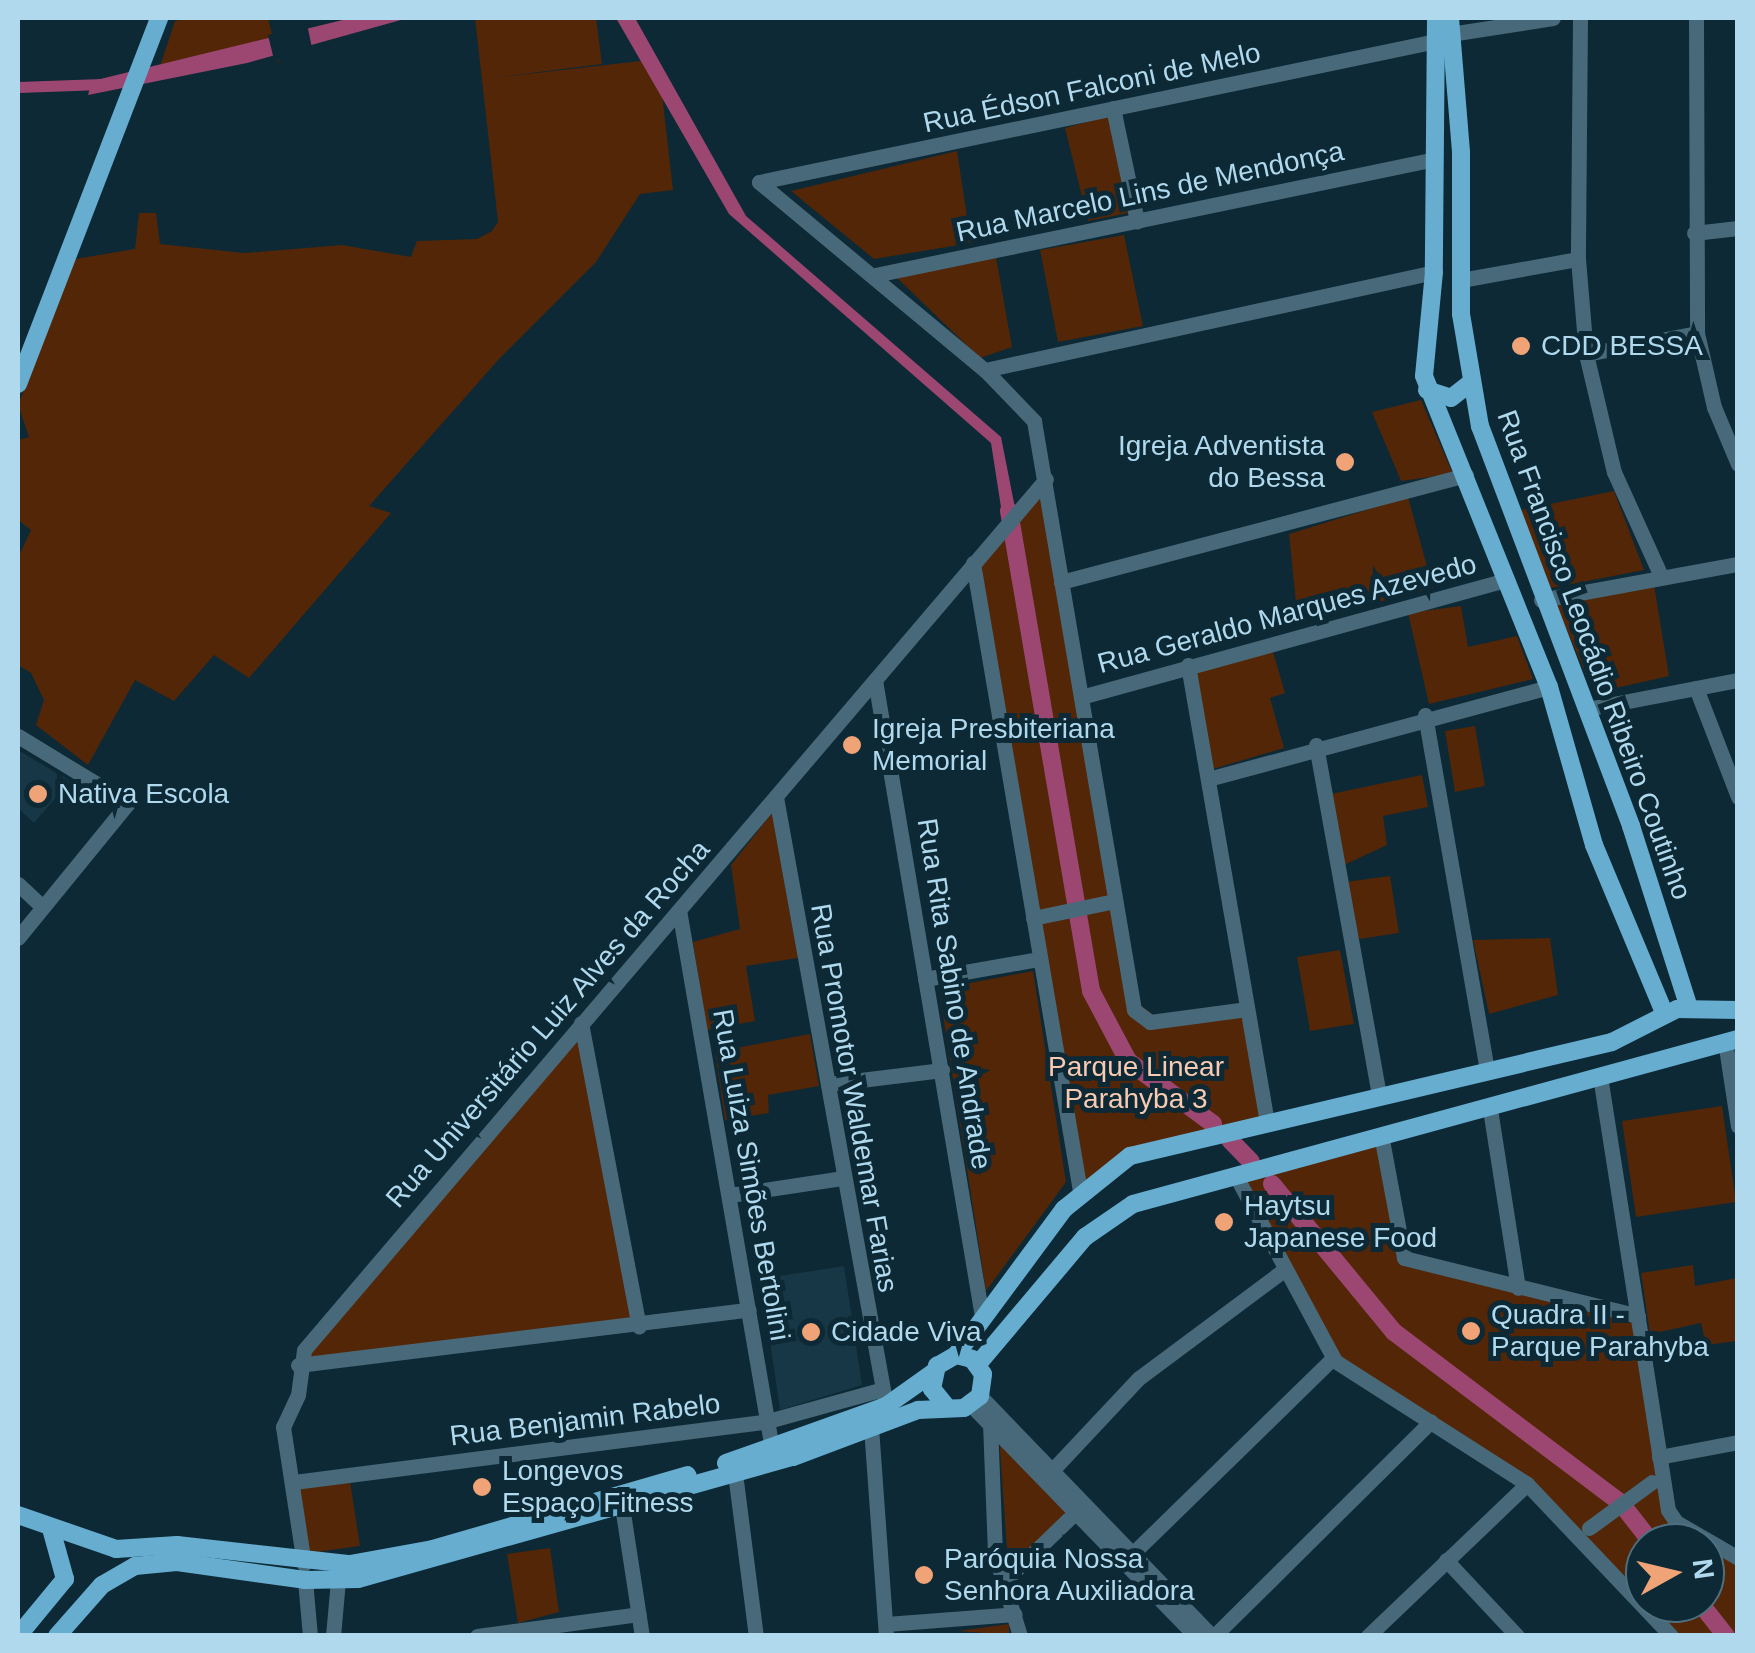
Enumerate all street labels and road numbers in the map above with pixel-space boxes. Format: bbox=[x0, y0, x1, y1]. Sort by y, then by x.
street label: Rua Édson Falconi de Melo bbox=[920, 36, 1264, 140]
street label: Rua Marcelo Lins de Mendonça bbox=[953, 134, 1347, 250]
street label: Rua Francisco Leocádio Ribeiro Coutinho bbox=[1490, 406, 1698, 904]
street label: Rua Geraldo Marques Azevedo bbox=[1093, 547, 1481, 681]
street label: Rua Rita Sabino de Andrade bbox=[910, 815, 998, 1173]
street label: Rua Universitário Luiz Alves da Rocha bbox=[379, 833, 717, 1215]
street label: Rua Promotor Waldemar Farias bbox=[803, 901, 905, 1295]
street label: Rua Luiza Simões Bertolini bbox=[705, 1007, 797, 1343]
street label: Rua Benjamin Rabelo bbox=[448, 1387, 722, 1453]

